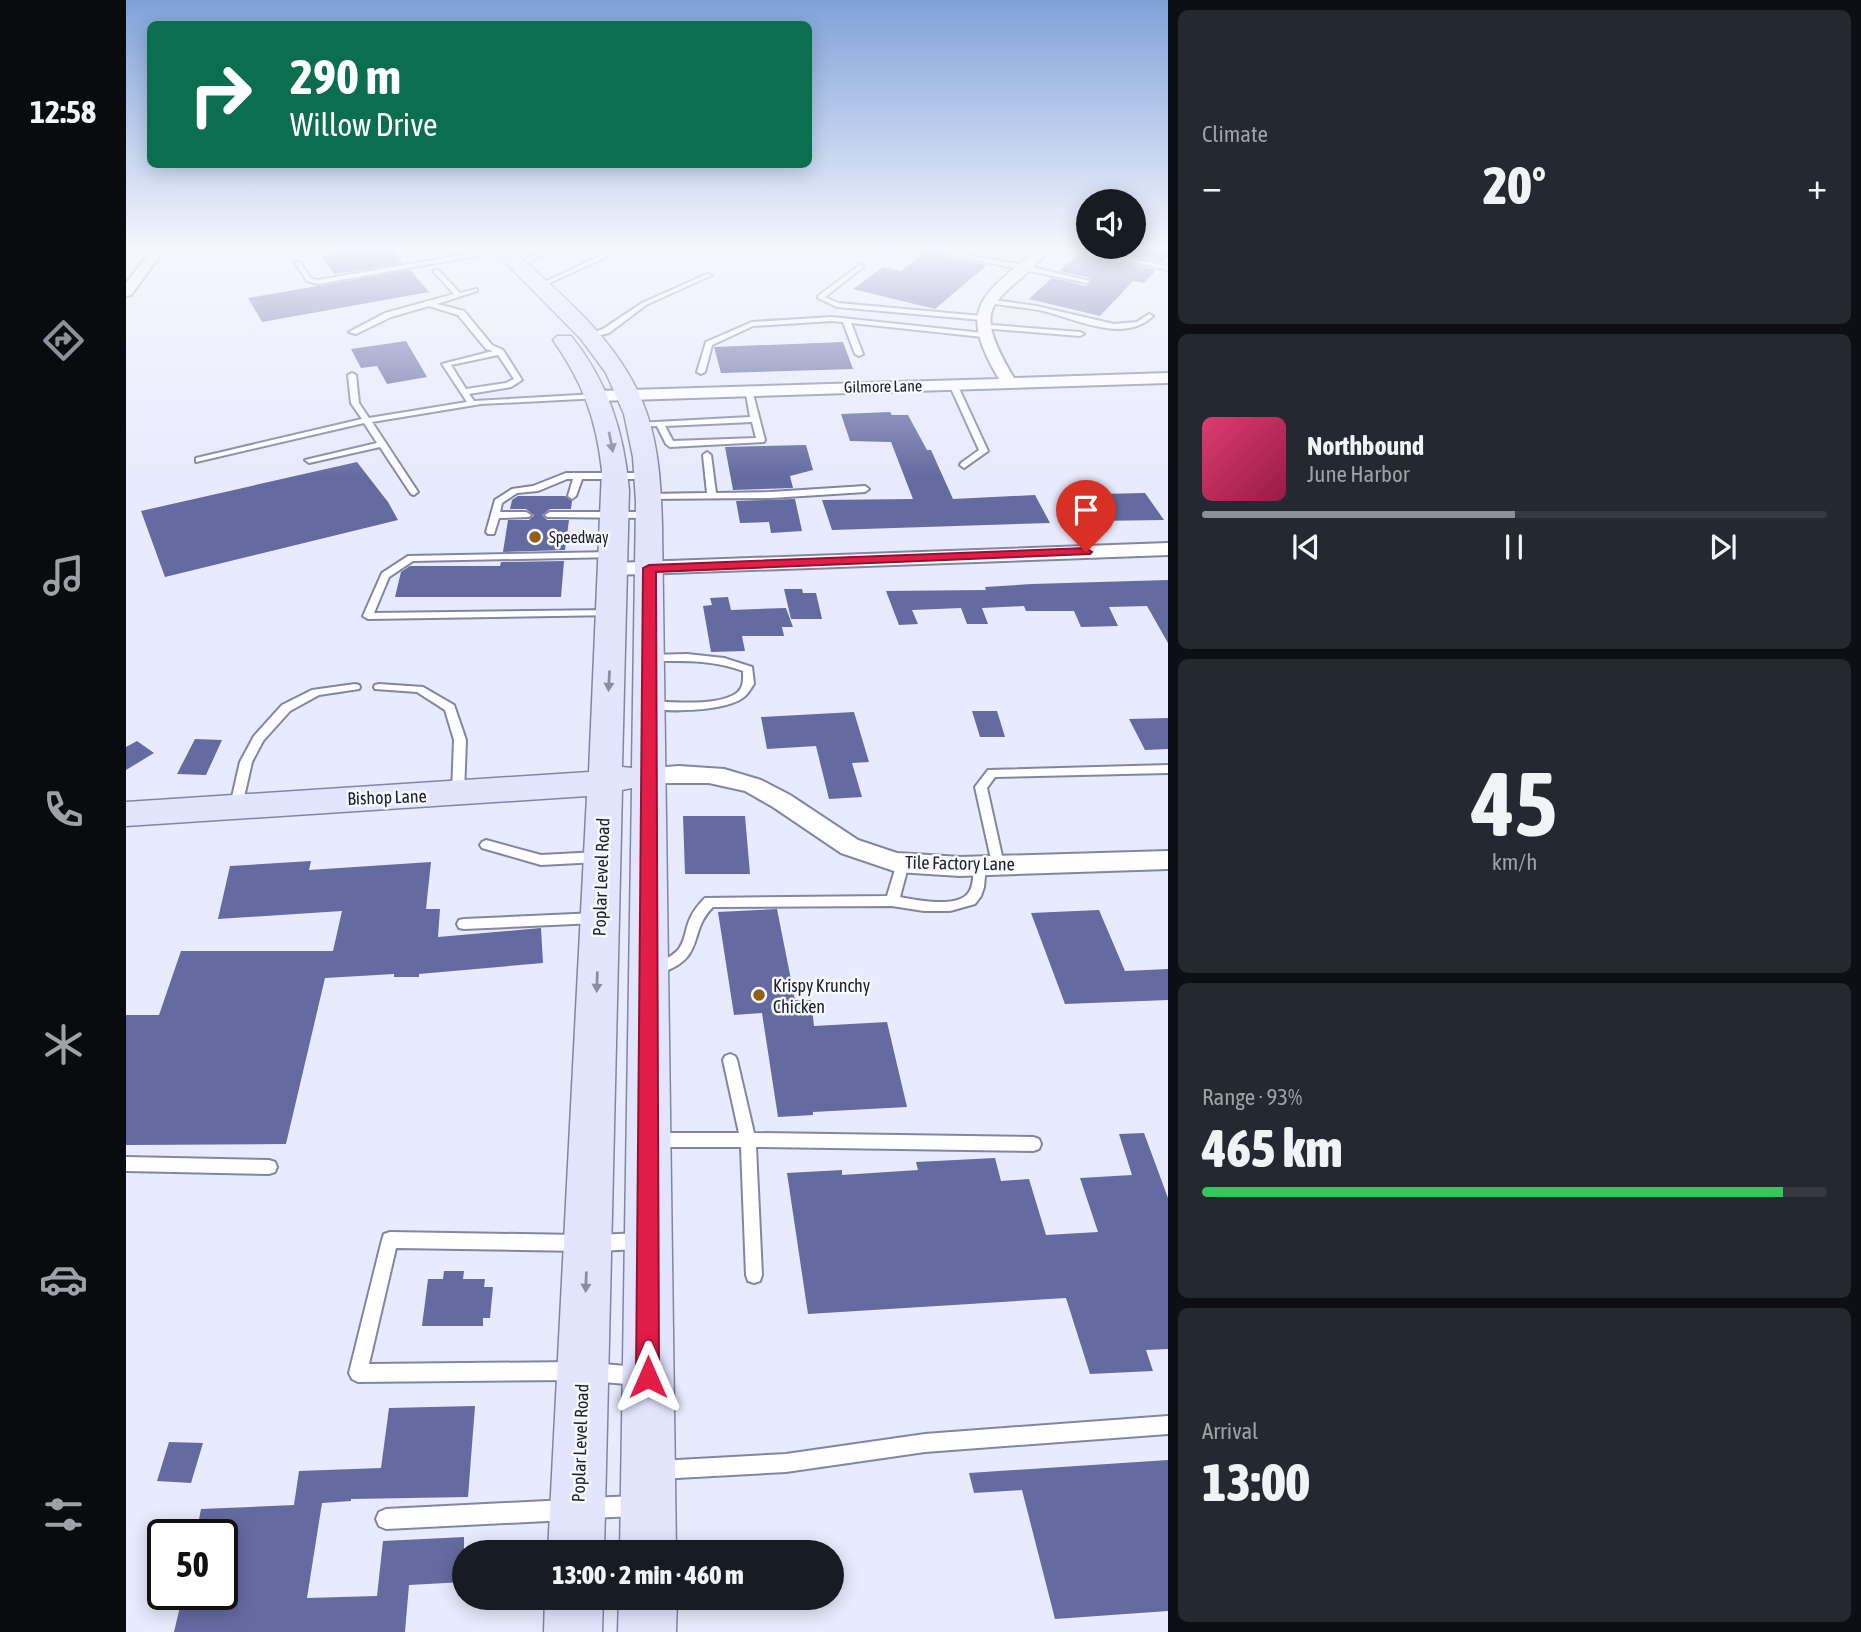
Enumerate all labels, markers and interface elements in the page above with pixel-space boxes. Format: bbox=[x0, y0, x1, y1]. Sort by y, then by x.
text: 290 m bbox=[290, 48, 401, 104]
icon: right bbox=[175, 49, 266, 140]
text: 12:58 bbox=[30, 93, 96, 130]
text: Willow Drive bbox=[290, 106, 438, 143]
text: Climate bbox=[1202, 121, 1268, 147]
text: 20° bbox=[1483, 155, 1546, 215]
text: − bbox=[1202, 164, 1222, 207]
text: + bbox=[1807, 164, 1827, 207]
map controls bbox=[1076, 189, 1146, 259]
button: sound bbox=[1076, 189, 1146, 259]
icon: directions bbox=[39, 316, 88, 365]
street label: Gilmore Lane bbox=[844, 376, 922, 396]
one-way arrow bbox=[606, 431, 617, 453]
text: Northbound bbox=[1307, 431, 1424, 461]
text: June Harbor bbox=[1307, 461, 1410, 487]
pin bbox=[1056, 480, 1116, 552]
icon: arrive bbox=[1067, 491, 1105, 529]
place label: Speedway bbox=[549, 528, 609, 547]
icon: previous bbox=[1287, 528, 1325, 566]
icon: pause bbox=[1495, 528, 1533, 566]
icon: next bbox=[1704, 528, 1742, 566]
marker: Speedway bbox=[527, 529, 543, 545]
icon: music bbox=[39, 551, 88, 600]
one-way arrow bbox=[603, 670, 614, 692]
text: 45 bbox=[1472, 751, 1557, 855]
icon: phone bbox=[39, 785, 88, 834]
street label: Bishop Lane bbox=[347, 785, 427, 809]
street label: Poplar Level Road bbox=[588, 817, 614, 937]
text: km/h bbox=[1492, 849, 1537, 875]
street label: Tile Factory Lane bbox=[905, 852, 1015, 874]
one-way arrow bbox=[592, 971, 603, 993]
place label: Krispy Krunchy Chicken bbox=[773, 975, 870, 1017]
marker: Krispy Krunchy Chicken bbox=[751, 987, 767, 1003]
icon: climate bbox=[39, 1020, 88, 1069]
text: Range · 93% bbox=[1202, 1084, 1302, 1110]
text: 465 km bbox=[1202, 1118, 1343, 1178]
icon: car bbox=[39, 1255, 88, 1304]
one-way arrow bbox=[580, 1272, 591, 1294]
position arrow bbox=[611, 1340, 685, 1414]
street label: Poplar Level Road bbox=[567, 1383, 593, 1503]
text: Arrival bbox=[1202, 1418, 1258, 1444]
text: 13:00 bbox=[1202, 1452, 1310, 1512]
icon: filters bbox=[39, 1490, 88, 1539]
speed limit sign: 50 bbox=[147, 1519, 238, 1610]
text: 13:00 · 2 min · 460 m bbox=[552, 1560, 744, 1590]

